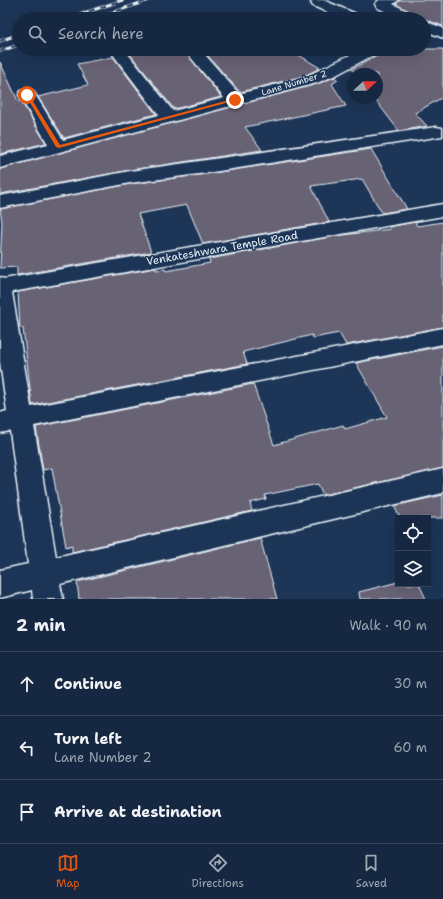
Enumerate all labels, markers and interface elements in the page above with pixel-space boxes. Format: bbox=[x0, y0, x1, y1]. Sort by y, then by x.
search box bbox=[12, 12, 431, 56]
icon: search bbox=[26, 23, 48, 45]
text: Search here bbox=[58, 24, 144, 44]
street label: Lane Number 2 bbox=[260, 67, 328, 99]
north arrow bbox=[347, 68, 383, 104]
route start bbox=[18, 86, 36, 104]
route end bbox=[226, 91, 244, 109]
street label: Venkateshwara Temple Road bbox=[145, 228, 299, 269]
map controls bbox=[395, 515, 431, 587]
button: locate bbox=[395, 515, 431, 551]
button: layers bbox=[395, 551, 431, 587]
text: 2 min bbox=[16, 614, 66, 636]
text: Walk · 90 m bbox=[349, 617, 427, 634]
icon: ahead bbox=[16, 673, 38, 695]
text: Continue bbox=[54, 674, 122, 694]
text: 30 m bbox=[393, 675, 427, 692]
text: Turn left bbox=[54, 729, 122, 749]
icon: left bbox=[16, 737, 38, 759]
text: 60 m bbox=[394, 739, 427, 756]
text: Lane Number 2 bbox=[54, 749, 152, 766]
icon: arrive bbox=[16, 801, 38, 823]
text: Arrive at destination bbox=[54, 802, 222, 822]
tab: Map bbox=[56, 852, 80, 891]
tab: Directions bbox=[191, 852, 244, 891]
tab: Saved bbox=[356, 852, 387, 891]

